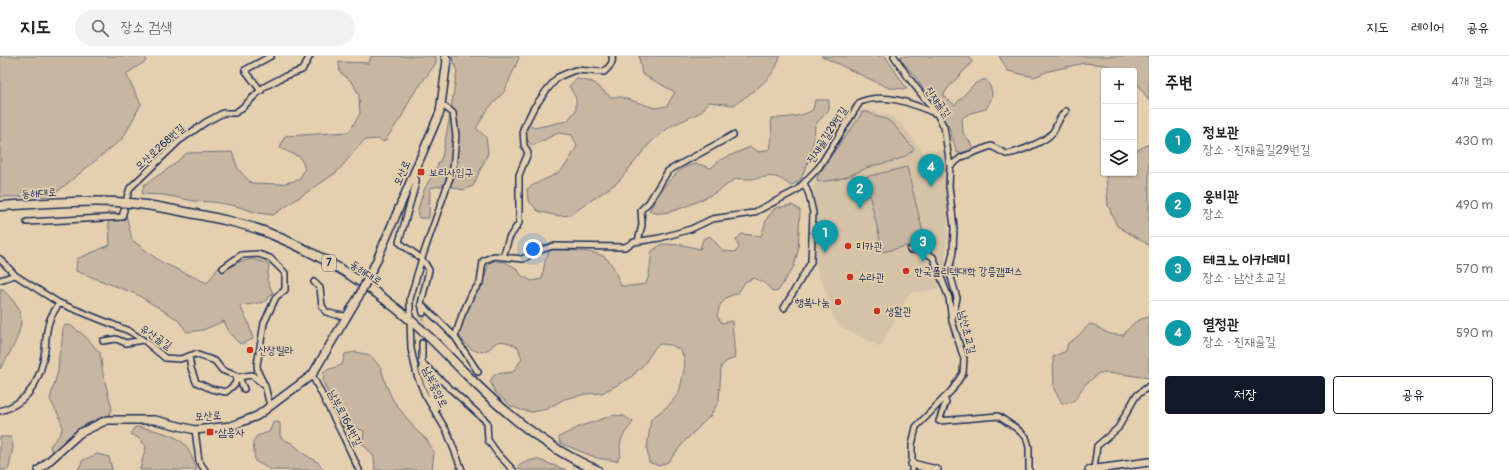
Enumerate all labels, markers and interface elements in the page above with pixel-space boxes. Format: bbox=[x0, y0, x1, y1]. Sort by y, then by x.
search box bbox=[75, 10, 355, 46]
text: 지도 bbox=[20, 15, 51, 39]
icon: search bbox=[89, 17, 111, 39]
text: 장소 검색 bbox=[121, 18, 172, 37]
text: 지도 bbox=[1366, 19, 1389, 36]
text: 레이어 bbox=[1411, 19, 1444, 36]
text: 공유 bbox=[1466, 19, 1489, 36]
map controls bbox=[1101, 68, 1137, 176]
button: + bbox=[1101, 68, 1137, 104]
text: 주변 bbox=[1165, 72, 1192, 93]
text: 4개 결과 bbox=[1451, 74, 1493, 90]
street label: 진재골길 bbox=[922, 84, 954, 120]
street label: 진재골길29번길 bbox=[804, 104, 850, 166]
button: − bbox=[1101, 104, 1137, 140]
street label: 모산로268번길 bbox=[132, 121, 188, 173]
text: 정보관 bbox=[1203, 123, 1239, 142]
text: 1 bbox=[1175, 133, 1181, 149]
text: 430 m bbox=[1455, 133, 1493, 149]
button: layers bbox=[1101, 140, 1137, 176]
text: 장소 · 진재골길29번길 bbox=[1203, 142, 1311, 158]
pin: 4 bbox=[918, 154, 944, 187]
street label: 모산로 bbox=[391, 158, 413, 188]
place label: 보리사입구 bbox=[429, 166, 473, 179]
marker: 보리사입구 bbox=[416, 167, 426, 177]
pin: 2 bbox=[847, 176, 873, 209]
street label: 동해대로 bbox=[21, 186, 57, 200]
text: 웅비관 bbox=[1203, 187, 1239, 206]
text: 2 bbox=[1174, 197, 1182, 213]
text: 490 m bbox=[1456, 197, 1493, 213]
text: 장소 bbox=[1203, 206, 1224, 222]
pin: 1 bbox=[812, 220, 838, 253]
pin: 3 bbox=[910, 229, 936, 262]
your location bbox=[523, 239, 543, 259]
place label: 미카관 bbox=[856, 240, 883, 253]
marker: 미카관 bbox=[843, 241, 853, 251]
text: 테크노 아카데미 bbox=[1203, 251, 1291, 270]
road number: 7 bbox=[322, 255, 336, 271]
street label: 동해대로 bbox=[348, 258, 384, 288]
text: 3 bbox=[1174, 261, 1182, 277]
text: 570 m bbox=[1456, 261, 1493, 277]
place label: 한국폴리텍대학 강릉캠퍼스 bbox=[914, 265, 1023, 278]
marker: 한국폴리텍대학 강릉캠퍼스 bbox=[901, 266, 911, 276]
text: 장소 · 남산초교길 bbox=[1203, 270, 1286, 286]
place label: 수라관 bbox=[858, 271, 885, 284]
marker: 수라관 bbox=[845, 272, 855, 282]
place label: 행복나눔 bbox=[795, 296, 830, 309]
marker: 행복나눔 bbox=[833, 297, 843, 307]
place label: 생활관 bbox=[885, 305, 912, 318]
marker: 생활관 bbox=[872, 306, 882, 316]
street label: 남산초교길 bbox=[955, 309, 979, 355]
text: 열정관 bbox=[1203, 315, 1239, 334]
street label: 유산골길 bbox=[138, 322, 174, 352]
text: 4 bbox=[1174, 325, 1182, 341]
text: 590 m bbox=[1456, 325, 1493, 341]
text: 장소 · 진재골길 bbox=[1203, 334, 1276, 350]
place label: 산장빌라 bbox=[258, 344, 294, 357]
marker: 산장빌라 bbox=[245, 345, 255, 355]
street label: 남부중앙로 bbox=[420, 364, 450, 410]
button: 저장 bbox=[1165, 376, 1325, 414]
button: 공유 bbox=[1333, 376, 1493, 414]
street label: 남부로164번길 bbox=[325, 388, 365, 448]
street label: 모산로 bbox=[194, 409, 222, 423]
place label: 삼흥사 bbox=[218, 426, 245, 439]
marker: 삼흥사 bbox=[205, 427, 215, 437]

